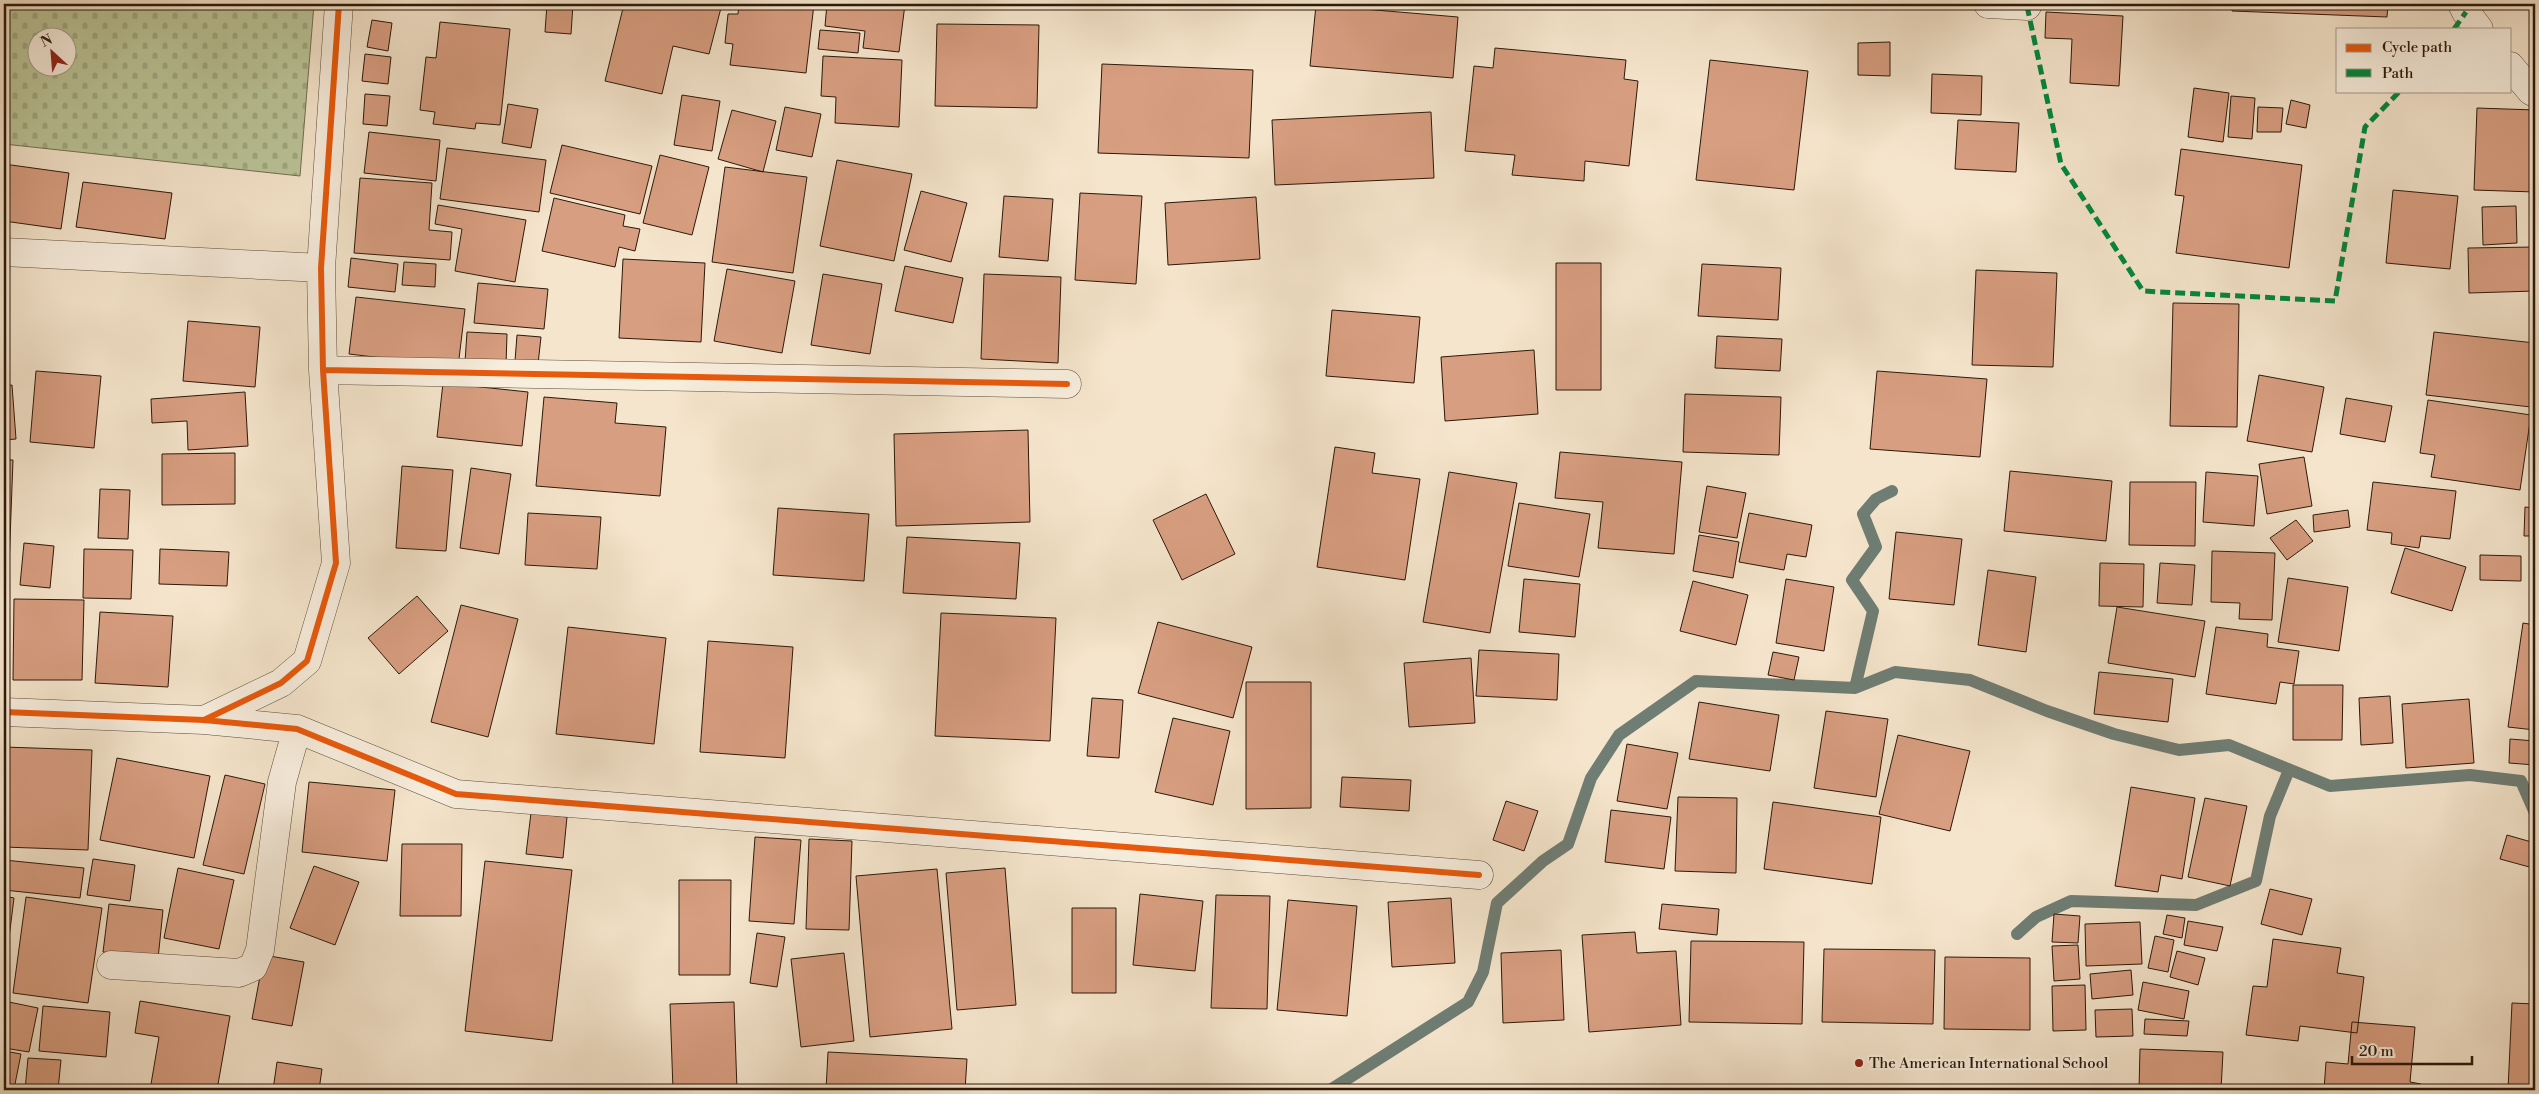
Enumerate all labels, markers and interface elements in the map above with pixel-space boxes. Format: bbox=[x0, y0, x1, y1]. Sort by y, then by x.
north arrow bbox=[28, 28, 78, 78]
legend bbox=[2336, 28, 2512, 92]
text: N bbox=[38, 31, 56, 52]
text: Cycle path bbox=[2382, 38, 2452, 57]
text: Path bbox=[2382, 64, 2414, 83]
scale bar bbox=[2352, 1034, 2472, 1066]
text: 20 m bbox=[2359, 1042, 2394, 1061]
place label: The American International School bbox=[1869, 1054, 2109, 1073]
marker: The American International School bbox=[1853, 1057, 1865, 1069]

